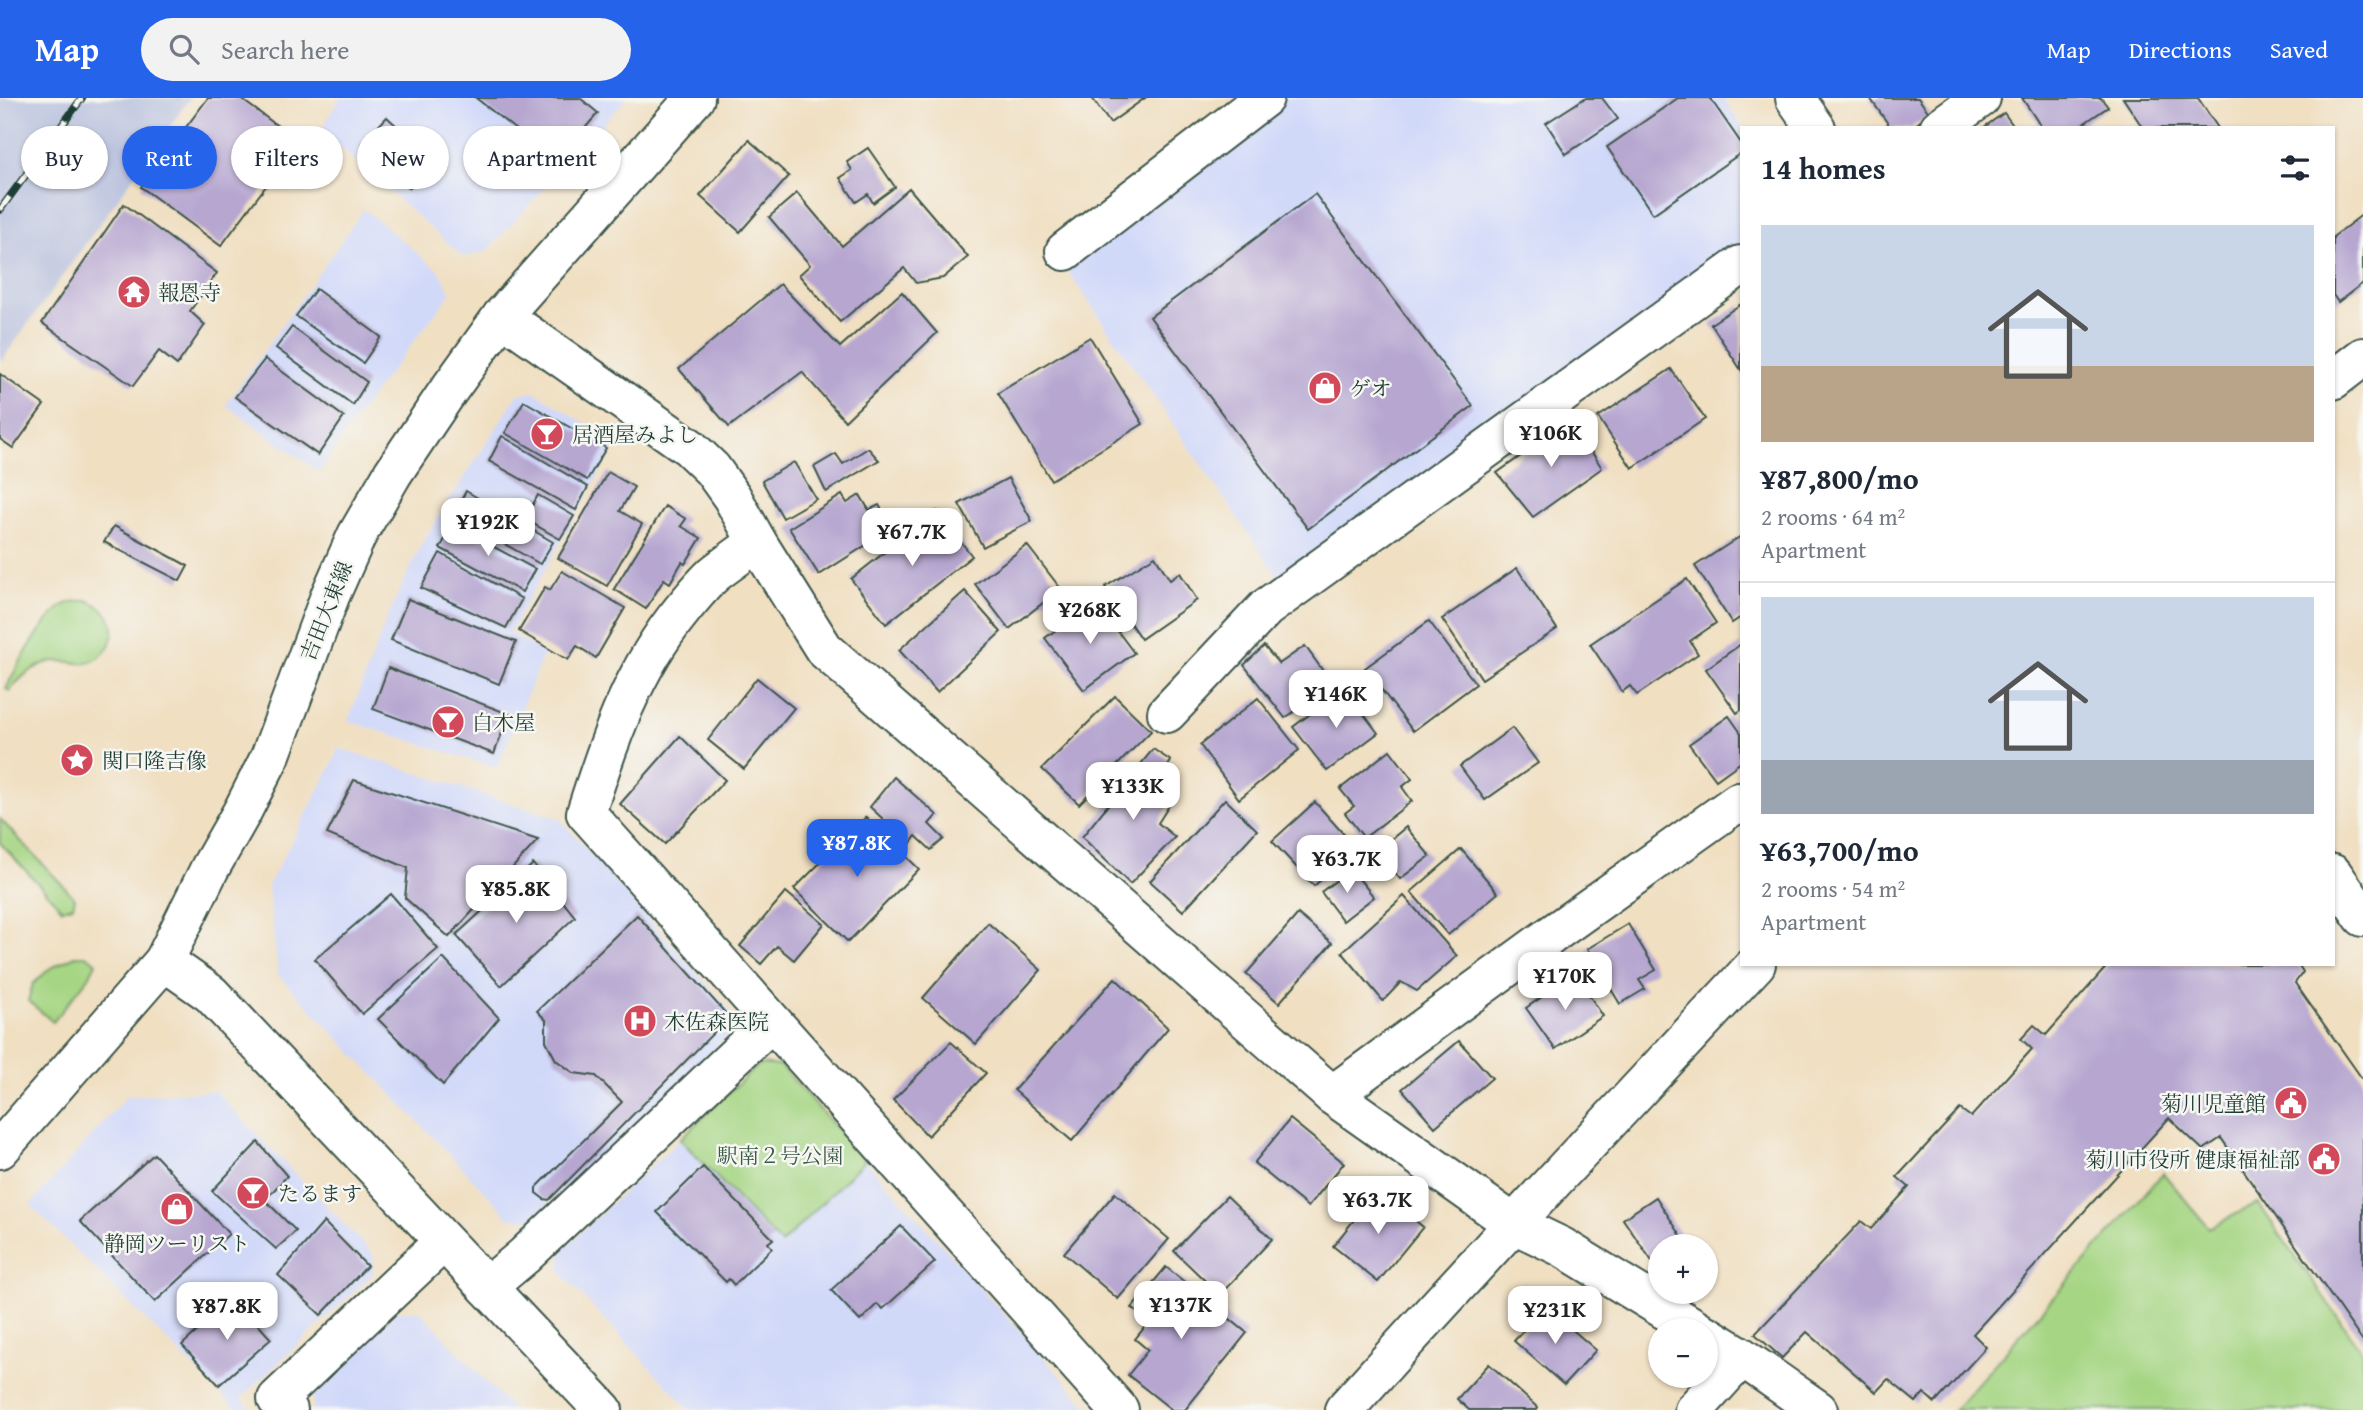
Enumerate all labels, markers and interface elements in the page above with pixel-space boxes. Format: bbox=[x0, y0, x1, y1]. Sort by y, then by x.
search box bbox=[141, 18, 631, 81]
text: Map bbox=[35, 25, 99, 73]
icon: search bbox=[165, 30, 203, 68]
text: Search here bbox=[221, 30, 349, 69]
text: Map bbox=[2047, 32, 2091, 67]
text: Directions bbox=[2129, 32, 2232, 67]
text: Saved bbox=[2270, 32, 2328, 67]
chip: Buy bbox=[21, 126, 108, 189]
chip: Rent bbox=[122, 126, 217, 189]
chip: Filters bbox=[231, 126, 343, 189]
chip: New bbox=[357, 126, 449, 189]
chip: Apartment bbox=[463, 126, 621, 189]
text: 14 homes bbox=[1761, 146, 1886, 190]
icon: filters bbox=[2276, 149, 2314, 187]
icon: home bbox=[1975, 271, 2101, 397]
temple icon: 報恩寺 bbox=[115, 273, 153, 311]
place label: 報恩寺 bbox=[158, 277, 221, 308]
shop icon: ゲオ bbox=[1306, 369, 1344, 407]
place label: ゲオ bbox=[1350, 373, 1392, 404]
pin: ¥106K bbox=[1502, 410, 1600, 469]
bar icon: 居酒屋みよし bbox=[528, 415, 566, 453]
text: ¥106K bbox=[1520, 415, 1582, 448]
place label: 居酒屋みよし bbox=[572, 419, 698, 450]
text: ¥87,800/mo bbox=[1761, 456, 1919, 500]
pin: ¥192K bbox=[439, 498, 537, 558]
text: 2 rooms · 64 m² bbox=[1761, 500, 1905, 533]
text: ¥192K bbox=[457, 504, 519, 537]
pin: ¥67.7K bbox=[855, 508, 969, 568]
text: ¥67.7K bbox=[878, 514, 946, 547]
text: Apartment bbox=[1761, 533, 1866, 566]
street label: 吉田大東線 bbox=[292, 557, 360, 665]
pin: ¥268K bbox=[1041, 587, 1139, 646]
text: ¥268K bbox=[1059, 592, 1121, 625]
icon: home bbox=[1975, 643, 2101, 769]
pin: ¥146K bbox=[1287, 670, 1385, 730]
text: ¥146K bbox=[1305, 676, 1367, 709]
bar icon: 白木屋 bbox=[429, 703, 467, 741]
place label: 白木屋 bbox=[472, 707, 535, 738]
place icon: 関口隆吉像 bbox=[58, 741, 96, 779]
place label: 関口隆吉像 bbox=[102, 745, 207, 776]
pin: ¥133K bbox=[1084, 762, 1182, 822]
text: ¥133K bbox=[1102, 768, 1164, 801]
pin: ¥87.8K bbox=[800, 820, 914, 879]
text: ¥87.8K bbox=[823, 825, 891, 858]
text: ¥63,700/mo bbox=[1761, 828, 1919, 872]
pin: ¥63.7K bbox=[1290, 836, 1404, 895]
text: ¥63.7K bbox=[1313, 841, 1381, 874]
pin: ¥85.8K bbox=[459, 866, 573, 925]
text: ¥85.8K bbox=[482, 871, 550, 904]
text: 2 rooms · 54 m² bbox=[1761, 872, 1905, 905]
text: Apartment bbox=[1761, 905, 1866, 938]
pin: ¥170K bbox=[1516, 953, 1614, 1012]
text: ¥170K bbox=[1534, 958, 1596, 991]
hospital icon: 木佐森医院 bbox=[621, 1002, 659, 1040]
place label: 木佐森医院 bbox=[664, 1006, 769, 1037]
public building icon: 菊川児童館 bbox=[2272, 1084, 2310, 1122]
place label: 菊川児童館 bbox=[2161, 1088, 2266, 1119]
park label: 駅南２号公園 bbox=[717, 1140, 843, 1171]
public building icon: 菊川市役所 健康福祉部 bbox=[2305, 1140, 2343, 1178]
place label: 菊川市役所 健康福祉部 bbox=[2085, 1144, 2300, 1175]
bar icon: たるます bbox=[234, 1174, 272, 1212]
pin: ¥63.7K bbox=[1321, 1176, 1435, 1236]
place label: たるます bbox=[278, 1178, 362, 1209]
text: ¥63.7K bbox=[1344, 1182, 1412, 1215]
shop icon: 静岡ツーリスト bbox=[158, 1190, 196, 1228]
place label: 静岡ツーリスト bbox=[104, 1228, 250, 1259]
map controls bbox=[1648, 1234, 1718, 1388]
button: + bbox=[1648, 1234, 1718, 1304]
pin: ¥87.8K bbox=[170, 1282, 284, 1342]
pin: ¥137K bbox=[1132, 1282, 1230, 1341]
pin: ¥231K bbox=[1506, 1286, 1604, 1346]
text: ¥137K bbox=[1150, 1287, 1212, 1320]
text: ¥87.8K bbox=[193, 1288, 261, 1321]
text: ¥231K bbox=[1524, 1292, 1586, 1325]
button: − bbox=[1648, 1318, 1718, 1388]

